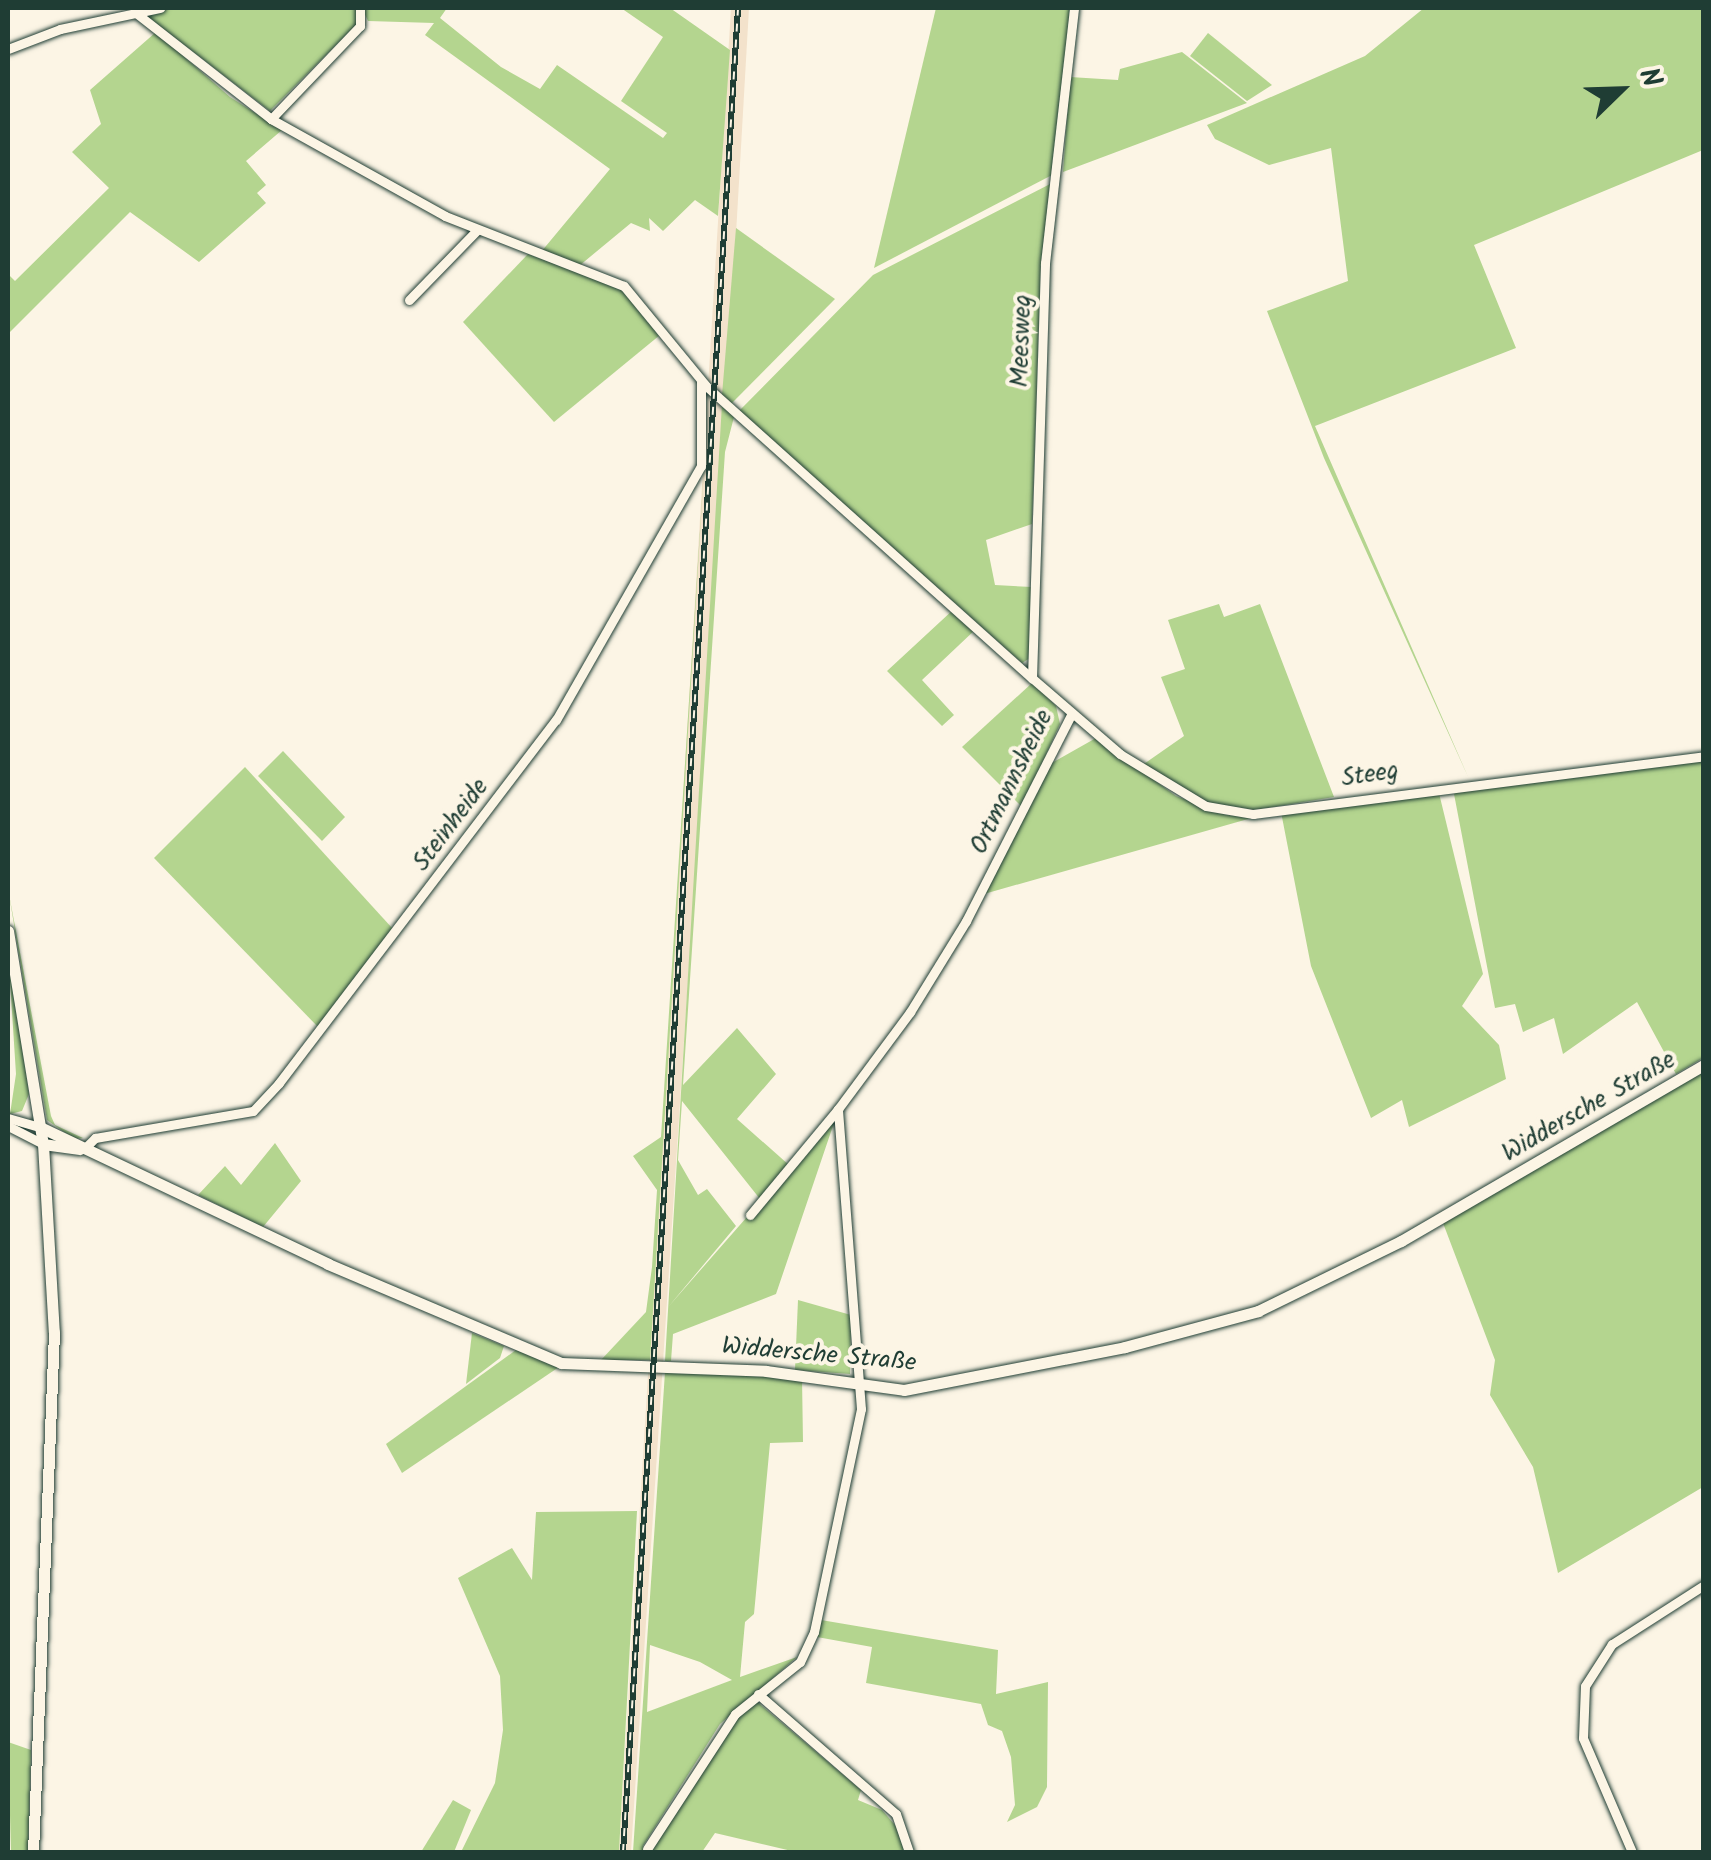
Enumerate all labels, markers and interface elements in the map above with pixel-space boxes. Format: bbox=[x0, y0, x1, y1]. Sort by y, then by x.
north arrow bbox=[1571, 40, 1671, 140]
text: N bbox=[1625, 61, 1673, 95]
street label: Meesweg bbox=[1005, 294, 1039, 388]
street label: Ortmannsheide bbox=[964, 705, 1060, 859]
street label: Steeg bbox=[1340, 756, 1400, 794]
street label: Steinheide bbox=[407, 773, 495, 877]
street label: Widdersche Straße bbox=[1497, 1045, 1681, 1169]
street label: Widdersche Straße bbox=[720, 1332, 918, 1378]

